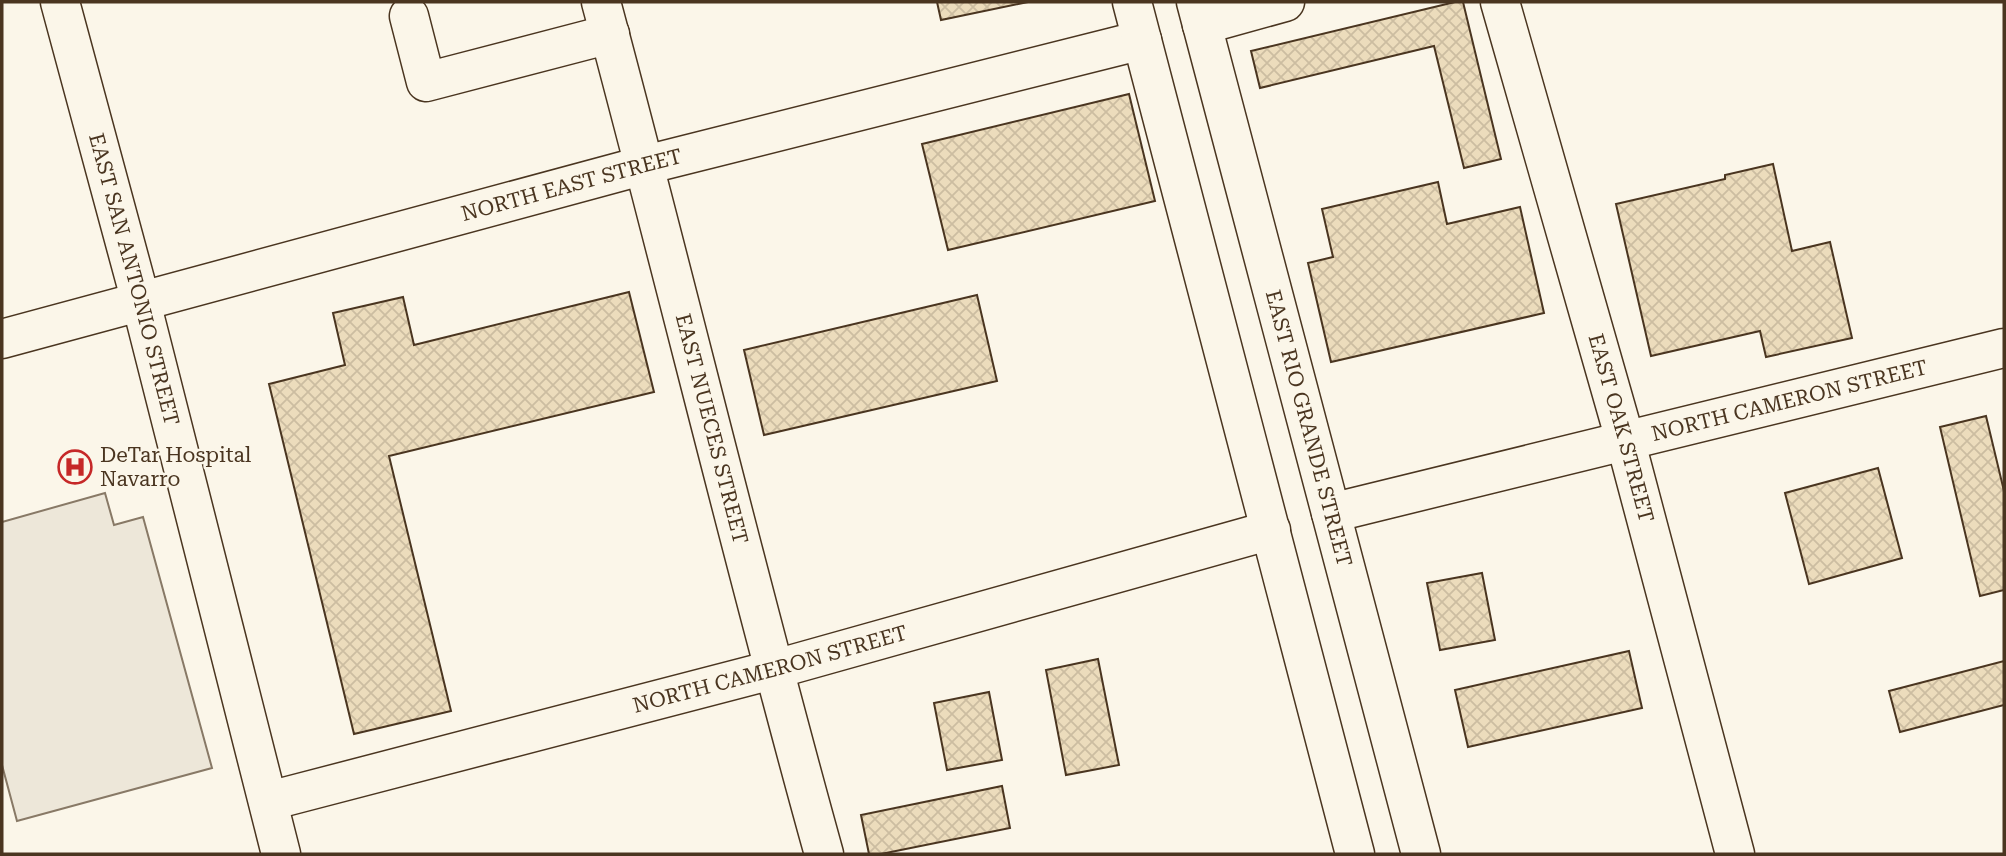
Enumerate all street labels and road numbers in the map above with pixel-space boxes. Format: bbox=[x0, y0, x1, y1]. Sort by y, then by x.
street label: EAST SAN ANTONIO STREET bbox=[84, 131, 184, 428]
street label: NORTH EAST STREET bbox=[459, 144, 684, 226]
street label: EAST RIO GRANDE STREET bbox=[1261, 288, 1357, 569]
street label: EAST NUECES STREET bbox=[671, 311, 753, 547]
street label: EAST OAK STREET bbox=[1583, 331, 1659, 525]
street label: NORTH CAMERON STREET bbox=[1649, 355, 1930, 446]
street label: NORTH CAMERON STREET bbox=[630, 621, 910, 718]

